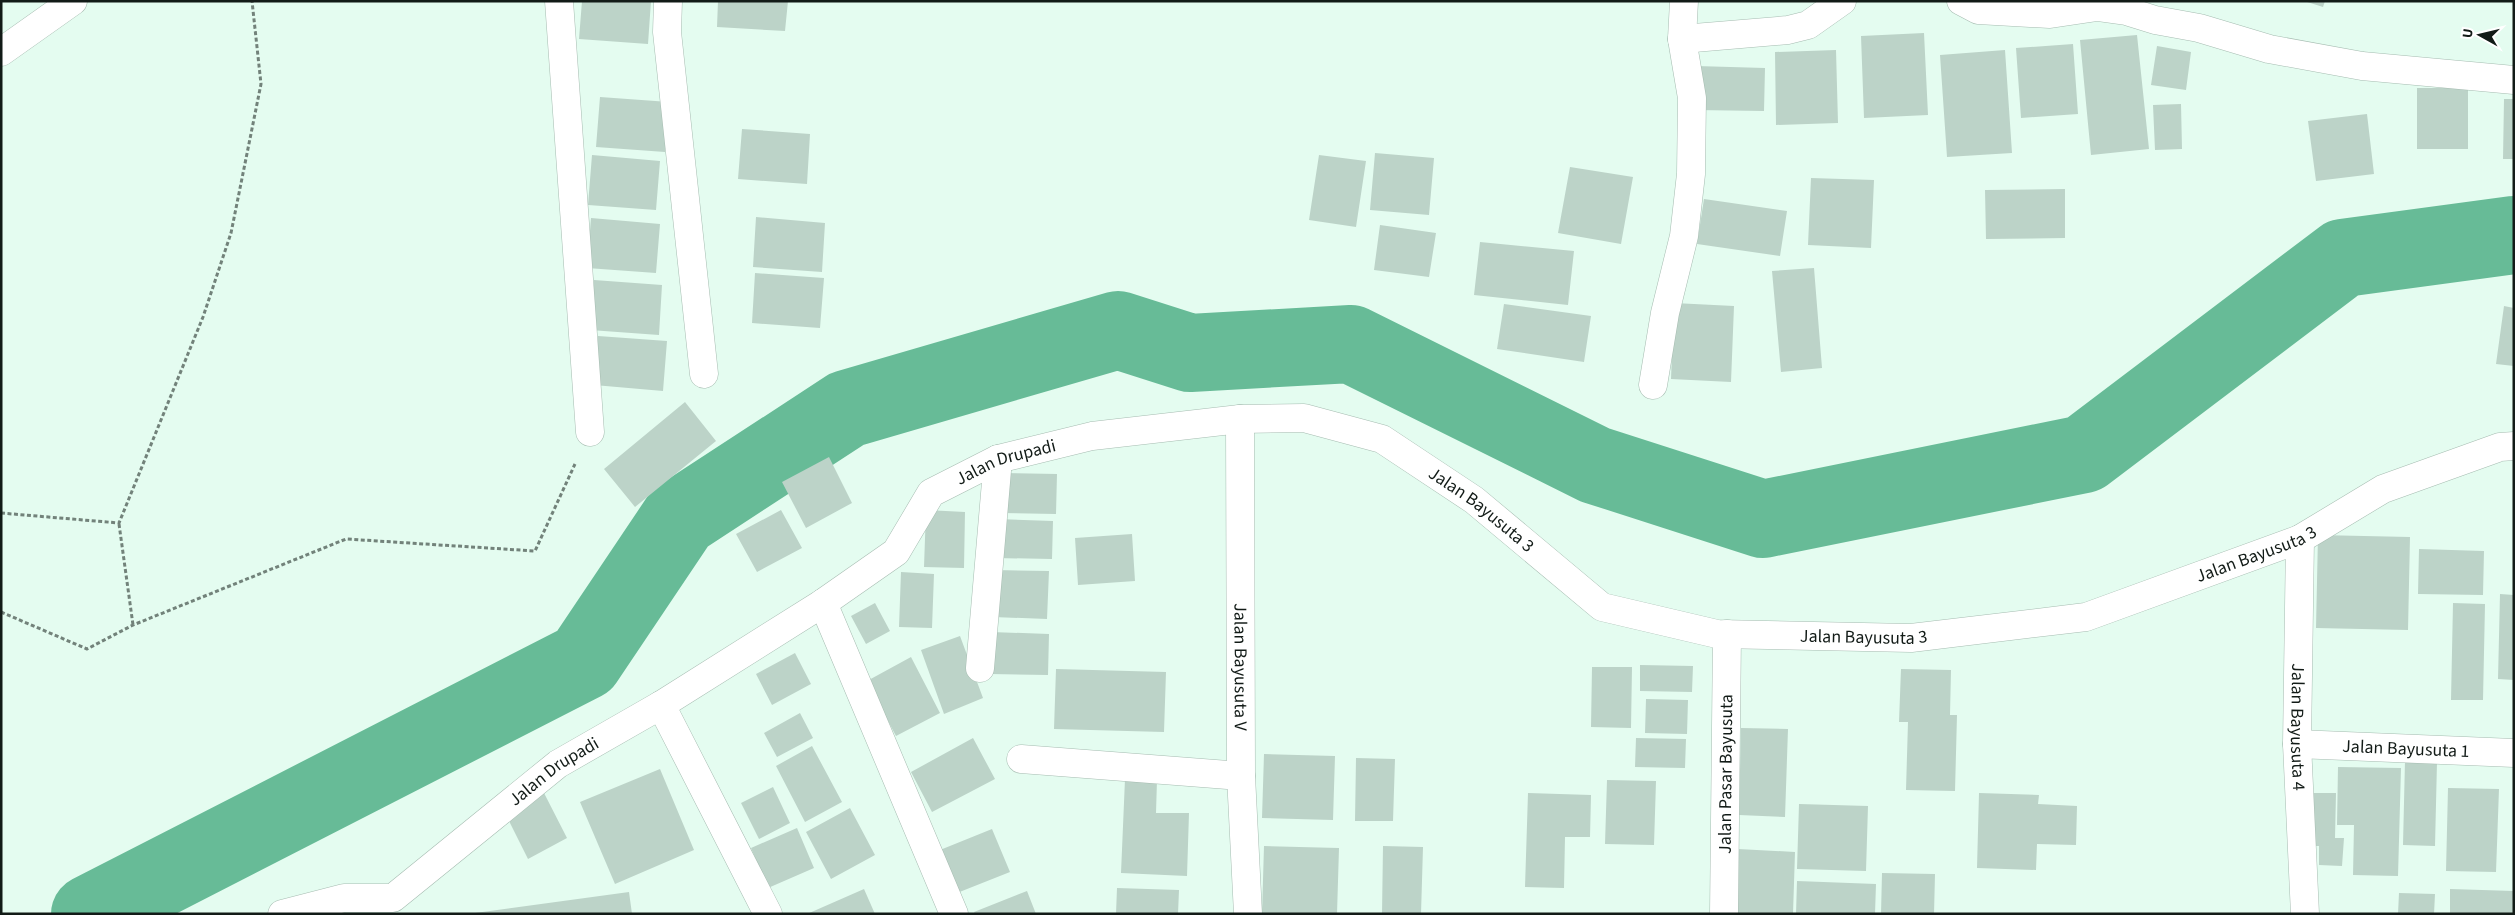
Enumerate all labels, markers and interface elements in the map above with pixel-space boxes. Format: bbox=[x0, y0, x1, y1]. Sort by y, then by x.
north arrow bbox=[2455, 10, 2505, 60]
text: U bbox=[2458, 27, 2479, 39]
street label: Jalan Drupadi bbox=[951, 433, 1059, 491]
street label: Jalan Bayusuta 3 bbox=[1423, 461, 1539, 558]
street label: Jalan Bayusuta 3 bbox=[2192, 520, 2322, 589]
street label: Jalan Bayusuta V bbox=[1228, 603, 1253, 732]
street label: Jalan Bayusuta 3 bbox=[1800, 624, 1929, 651]
street label: Jalan Bayusuta 4 bbox=[2284, 663, 2311, 791]
street label: Jalan Pasar Bayusuta bbox=[1713, 694, 1739, 854]
street label: Jalan Drupadi bbox=[504, 731, 604, 812]
street label: Jalan Bayusuta 1 bbox=[2342, 734, 2470, 764]

